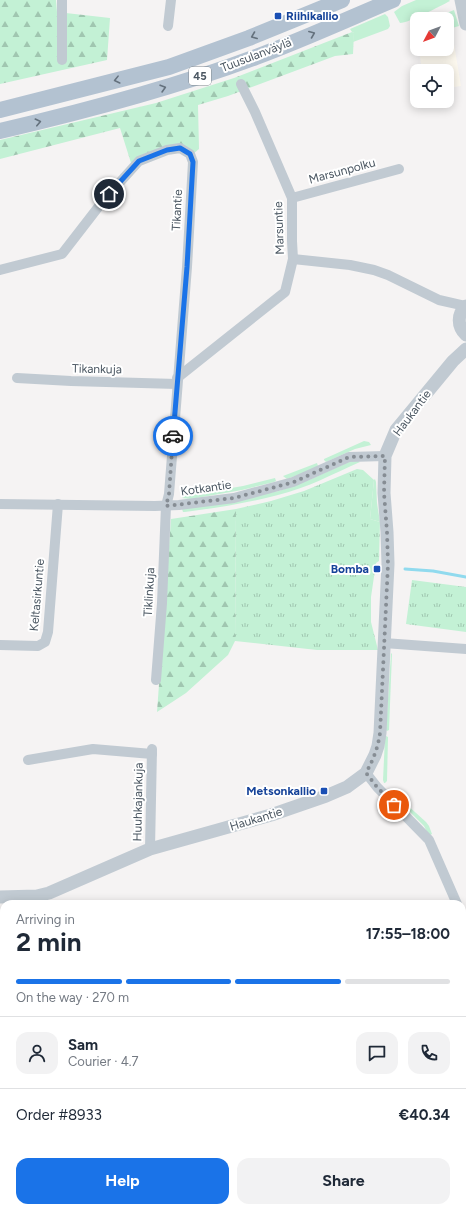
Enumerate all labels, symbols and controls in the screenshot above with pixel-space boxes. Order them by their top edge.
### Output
place label: Riihikallio [286,9,339,23]
marker: Riihikallio [273,11,283,21]
north arrow [410,12,454,56]
map controls [410,12,454,108]
one-way arrow [308,30,315,38]
one-way arrow [251,31,259,39]
street label: Tuusulanväylä [219,35,293,75]
button: locate [410,64,454,108]
road number: 45 [189,67,211,85]
one-way arrow [114,75,121,84]
one-way arrow [160,84,167,93]
one-way arrow [34,118,41,127]
street label: Marsunpolku [307,155,377,187]
pin [92,177,126,211]
icon: home [98,183,120,205]
street label: Tikantie [169,188,185,231]
street label: Marsuntie [271,201,287,255]
street label: Tikankuja [72,362,122,376]
street label: Haukantie [390,387,434,439]
courier [153,416,193,456]
icon: car [162,425,184,447]
street label: Kotkantie [180,477,233,498]
street label: Keltasirkuntie [27,558,47,632]
place label: Bomba [331,562,369,576]
marker: Bomba [372,564,382,574]
street label: Tiklinkuja [141,567,157,617]
street label: Huuhkajankuja [130,762,146,842]
place label: Metsonkallio [246,784,316,798]
marker: Metsonkallio [319,786,329,796]
pin [377,788,411,822]
icon: bag [383,794,405,816]
street label: Haukantie [228,804,284,834]
text: Arriving in [16,912,75,927]
text: 17:55–18:00 [366,925,450,943]
text: 2 min [16,926,82,958]
text: On the way · 270 m [16,990,129,1005]
button: person [16,1032,58,1074]
button: chat [356,1032,398,1074]
button: phone [408,1032,450,1074]
text: Sam [68,1036,98,1054]
text: Courier · 4.7 [68,1054,139,1069]
text: Order #8933 [16,1106,102,1124]
text: €40.34 [399,1106,450,1124]
button: Help [16,1158,229,1204]
button: Share [237,1158,450,1204]

